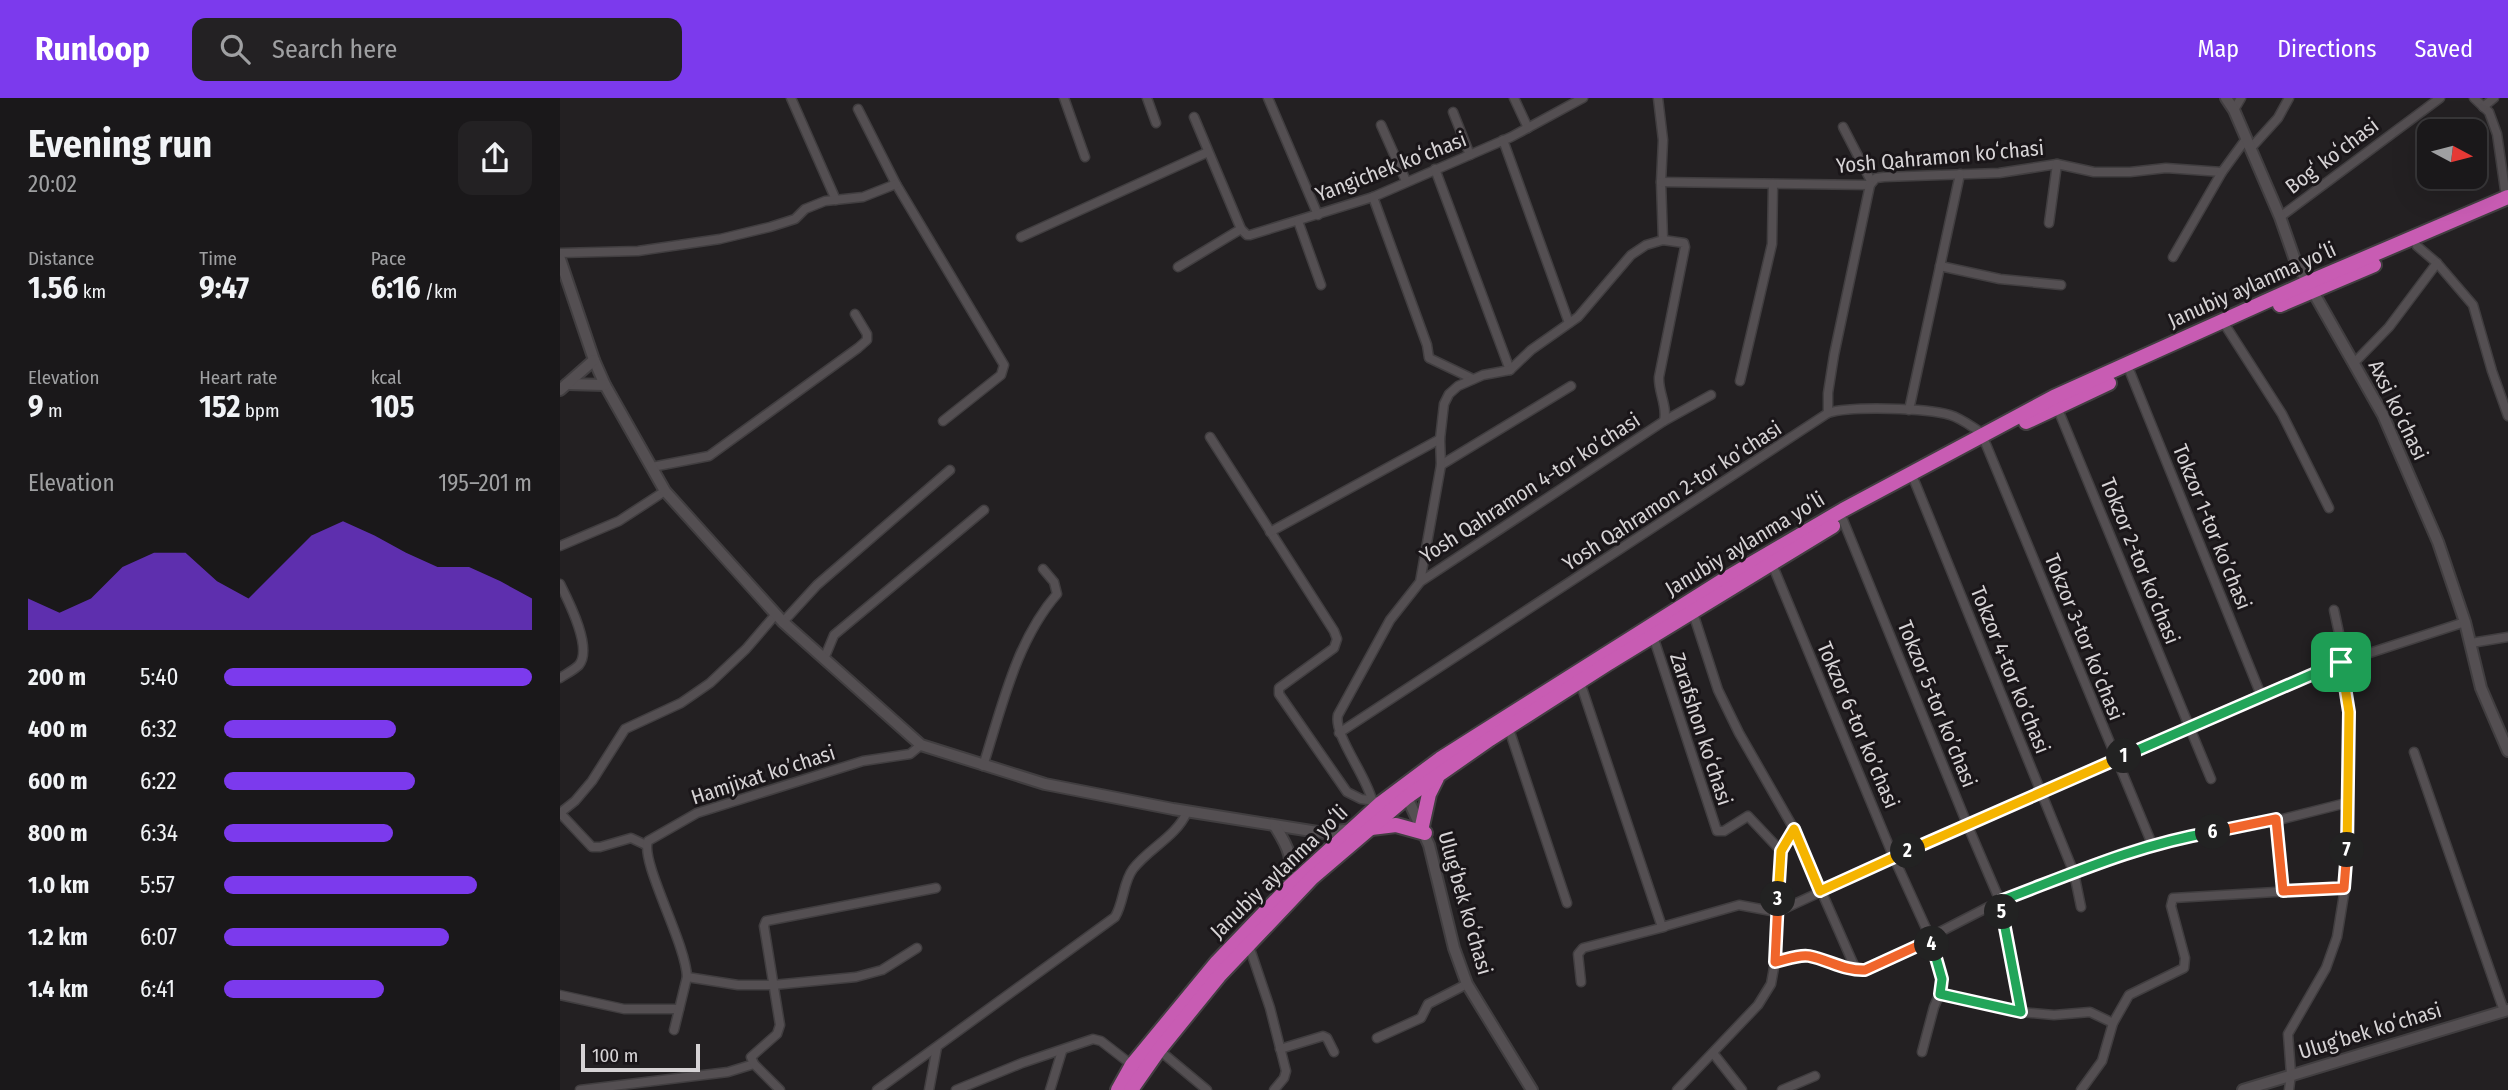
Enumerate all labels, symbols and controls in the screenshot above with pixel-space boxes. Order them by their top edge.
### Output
search box [192,18,682,81]
text: Runloop [35,29,150,69]
icon: search [216,30,254,68]
text: Search here [272,34,397,65]
text: Map [2198,35,2239,63]
text: Directions [2277,35,2376,63]
text: Saved [2414,35,2473,63]
street label: Bogʻ koʻchasi [2280,112,2384,200]
north arrow [2417,119,2487,189]
map controls [2417,119,2487,189]
text: Evening run [28,121,212,167]
button: share [458,121,532,195]
street label: Yangichek koʻchasi [1312,126,1470,208]
street label: Yosh Qahramon koʻchasi [1835,135,2045,179]
text: 20:02 [28,170,77,198]
street label: Janubiy aylanma yoʻli [2164,236,2340,334]
text: Distance [28,247,95,270]
text: Time [199,247,237,270]
text: Pace [371,247,406,270]
text: 1.56 [28,270,78,306]
text: 9:47 [199,270,249,306]
text: 6:16 [371,270,421,306]
text: km [78,280,106,303]
text: /km [421,280,457,303]
street label: Axsi koʻchasi [2363,356,2433,464]
text: Elevation [28,366,100,389]
text: Heart rate [199,366,277,389]
text: kcal [371,366,401,389]
text: 9 [28,389,44,425]
text: 152 [199,389,240,425]
text: 105 [371,389,414,425]
text: m [44,399,63,422]
text: bpm [240,399,280,422]
street label: Yosh Qahramon 4-tor koʼchasi [1415,407,1645,569]
street label: Yosh Qahramon 2-tor koʼchasi [1558,415,1786,577]
street label: Tokzor 1-tor koʼchasi [2167,440,2257,614]
text: Elevation [28,469,115,497]
text: 195–201 m [438,469,532,497]
street label: Tokzor 2-tor koʼchasi [2095,474,2185,648]
street label: Janubiy aylanma yoʻli [1661,486,1829,602]
street label: Tokzor 3-tor koʼchasi [2039,550,2129,724]
street label: Tokzor 4-tor koʼchasi [1965,583,2055,757]
street label: Tokzor 5-tor koʼchasi [1892,617,1982,791]
pin [2311,632,2371,692]
street label: Tokzor 6-tor koʼchasi [1811,638,1905,812]
icon: arrive [2322,643,2360,681]
street label: Zarafshon koʻchasi [1664,649,1738,809]
text: 200 m [28,663,86,691]
text: 5:40 [140,663,178,691]
text: 400 m [28,715,87,743]
text: 6:32 [140,715,177,743]
pin: 1 [2106,738,2142,774]
street label: Hamjixat ko’chasi [688,739,838,811]
text: 1 [2119,744,2128,767]
text: 600 m [28,767,87,795]
text: 6:22 [140,767,177,795]
street label: Janubiy aylanma yoʻli [1205,800,1353,944]
pin: 6 [2196,814,2230,850]
text: 800 m [28,819,88,847]
text: 6:34 [140,819,178,847]
text: 6 [2208,820,2217,843]
street label: Ulugʻbek koʻchasi [1432,828,1498,978]
pin: 7 [2330,832,2364,868]
pin: 2 [1890,834,1926,868]
text: 7 [2342,838,2351,861]
text: 2 [1903,839,1912,862]
text: 1.0 km [28,871,89,899]
text: 5:57 [140,871,175,899]
pin: 3 [1760,882,1796,916]
text: 3 [1773,887,1782,910]
pin: 5 [1984,894,2020,930]
text: 5 [1997,900,2006,923]
text: 1.2 km [28,923,88,951]
text: 6:07 [140,923,177,951]
pin: 4 [1914,926,1950,962]
text: 4 [1927,932,1936,955]
text: 1.4 km [28,975,88,1003]
text: 6:41 [140,975,175,1003]
street label: Ulugʻbek koʻchasi [2296,997,2444,1065]
scale bar [581,1041,700,1073]
text: 100 m [592,1044,638,1067]

